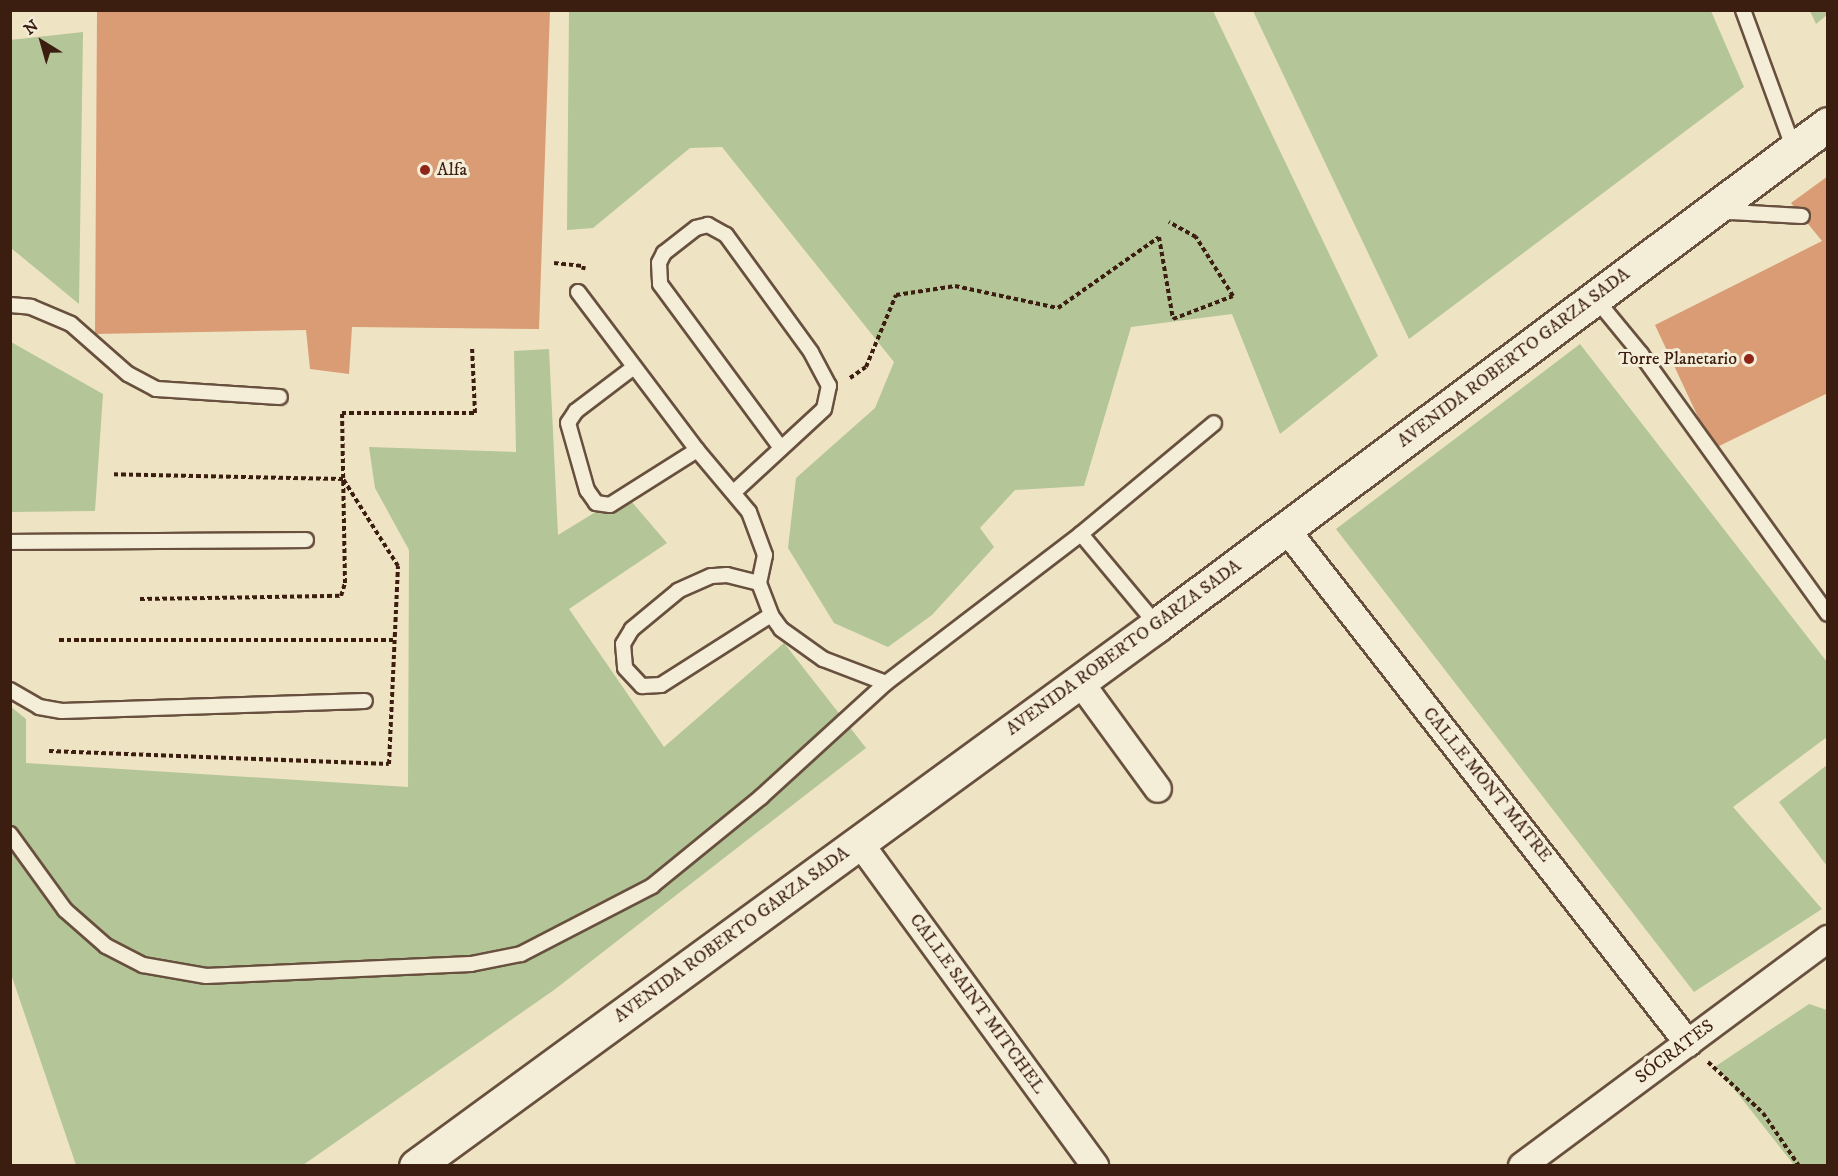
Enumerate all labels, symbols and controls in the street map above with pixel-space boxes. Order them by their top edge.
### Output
north arrow [12,12,72,72]
text: N [20,16,42,40]
place label: Alfa [437,159,467,181]
marker: Alfa [418,163,432,177]
street label: AVENIDA ROBERTO GARZA SADA [1394,264,1634,452]
place label: Torre Planetario [1618,348,1737,370]
marker: Torre Planetario [1742,352,1756,366]
street label: AVENIDA ROBERTO GARZA SADA [1002,555,1246,741]
street label: CALLE MONT MATRE [1418,703,1556,867]
street label: AVENIDA ROBERTO GARZA SADA [610,842,854,1028]
street label: CALLE SAINT MITCHEL [905,910,1049,1098]
street label: SÓCRATES [1631,1015,1719,1089]

